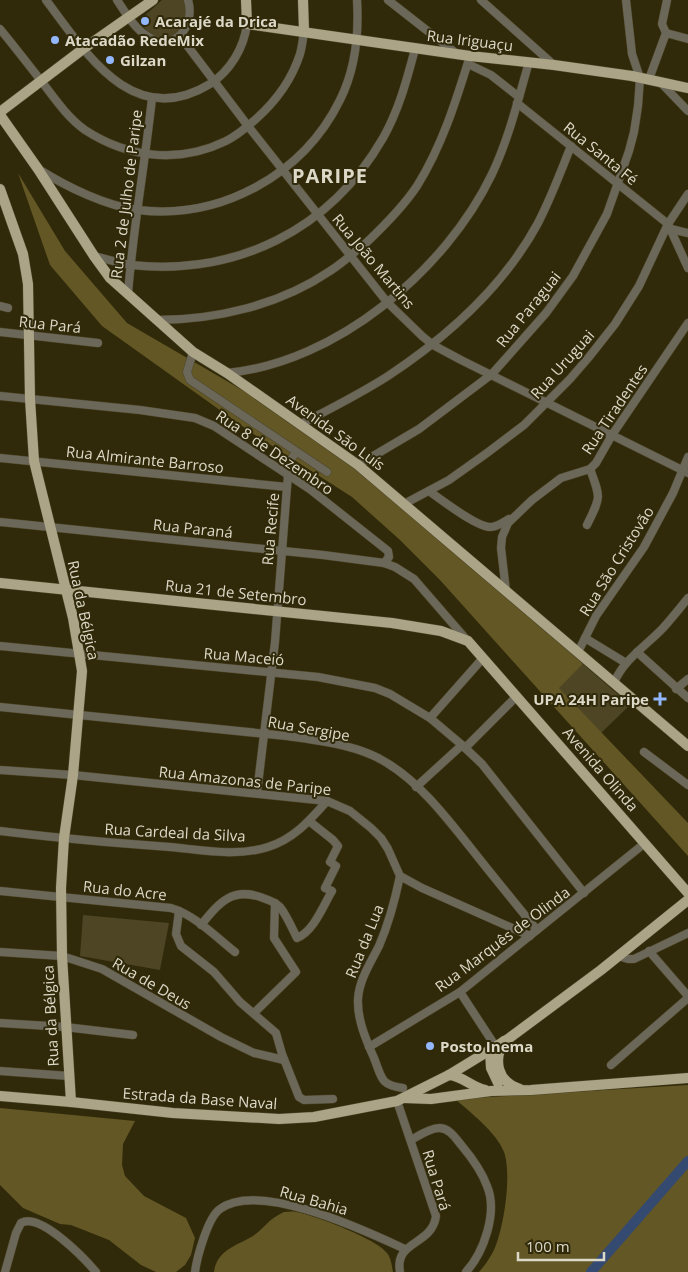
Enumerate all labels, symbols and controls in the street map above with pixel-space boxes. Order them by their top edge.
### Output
place label: Acarajé da Drica [155,11,277,31]
marker: Acarajé da Drica [139,15,151,27]
street label: Rua Iriguaçu [426,25,514,55]
place label: Atacadão RedeMix [65,30,204,50]
marker: Atacadão RedeMix [49,34,61,46]
place label: Gilzan [120,50,166,70]
marker: Gilzan [104,54,116,66]
street label: Rua 2 de Julho de Paripe [106,108,146,280]
street label: Rua Santa Fé [560,117,642,189]
district label: PARIPE [292,162,368,189]
street label: Rua João Martins [328,209,420,313]
street label: Rua Paraguai [491,267,565,351]
street label: Rua Pará [18,311,82,337]
street label: Rua Uruguai [526,325,598,403]
street label: Rua Tiradentes [576,360,652,458]
street label: Avenida São Luís [283,389,389,475]
street label: Rua 8 de Dezembro [212,405,338,499]
street label: Rua Almirante Barroso [65,441,225,477]
street label: Rua Recife [257,492,283,566]
street label: Rua São Cristovão [574,502,658,620]
street label: Rua Paraná [152,514,234,542]
street label: Rua da Bélgica [64,558,104,662]
street label: Rua 21 de Setembro [164,575,308,609]
street label: Rua Maceió [203,643,285,669]
place label: UPA 24H Paripe [533,689,649,709]
marker: UPA 24H Paripe [653,692,667,706]
street label: Rua Sergipe [266,711,352,745]
street label: Avenida Olinda [559,723,643,815]
street label: Rua Amazonas de Paripe [158,761,332,799]
street label: Rua Cardeal da Silva [104,818,246,846]
street label: Rua do Acre [82,876,168,904]
street label: Rua Marquês de Olinda [431,882,573,996]
street label: Rua da Lua [340,901,388,981]
street label: Rua de Deus [109,952,195,1014]
street label: Rua da Bélgica [37,965,63,1067]
place label: Posto Inema [440,1036,533,1056]
marker: Posto Inema [424,1040,436,1052]
street label: Estrada da Base Naval [122,1083,278,1113]
street label: Rua Pará [418,1147,456,1213]
street label: Rua Bahia [278,1181,350,1219]
scale bar [518,1230,604,1262]
text: 100 m [526,1236,570,1256]

